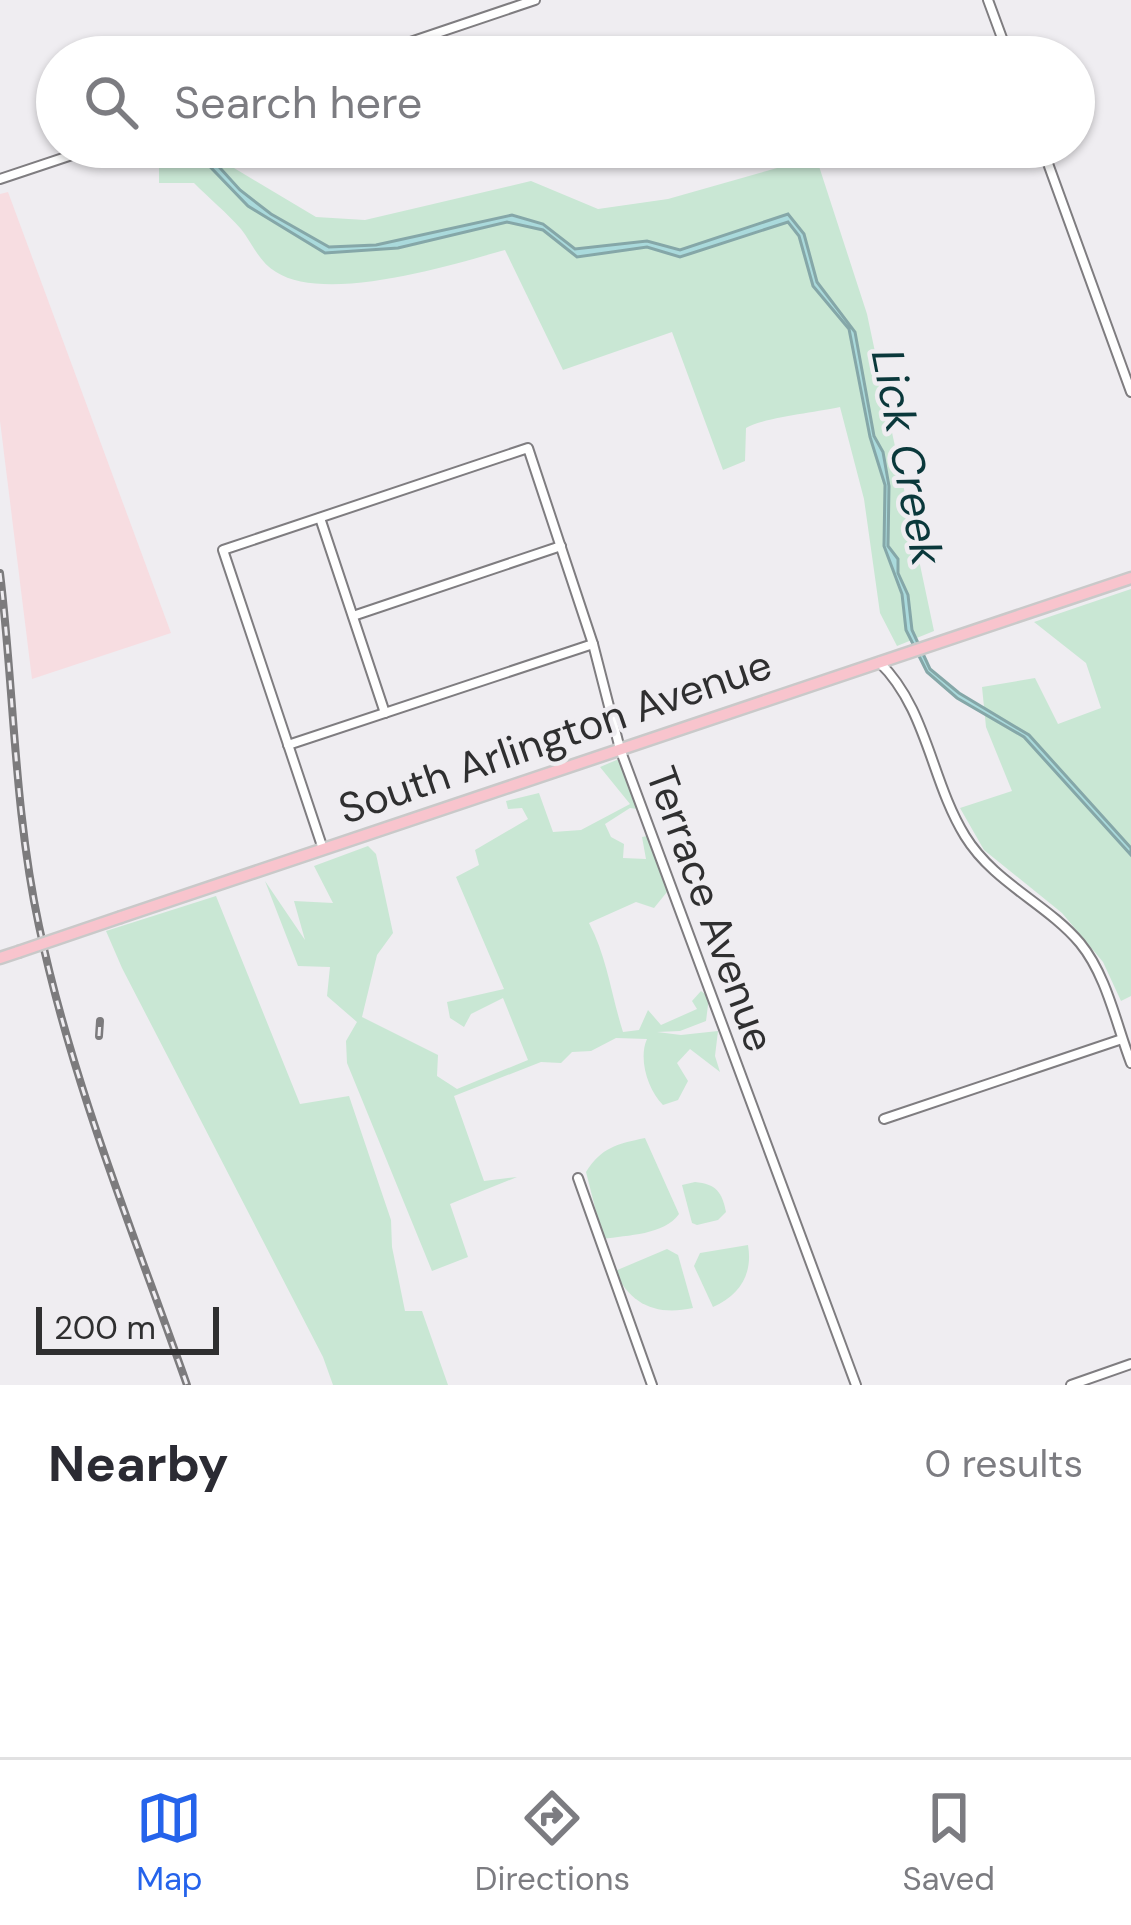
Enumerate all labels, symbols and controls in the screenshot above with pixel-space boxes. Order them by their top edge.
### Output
search box [36,36,1095,168]
icon: search [78,69,144,135]
text: Search here [174,73,422,132]
water label: Lick Creek [858,344,958,571]
street label: South Arlington Avenue [331,637,779,836]
street label: Terrace Avenue [633,759,788,1059]
scale bar [36,1301,219,1354]
text: 200 m [54,1306,156,1349]
text: Nearby [48,1430,229,1497]
text: 0 results [925,1438,1083,1489]
tab: Map [136,1785,203,1900]
tab: Directions [475,1785,630,1900]
tab: Saved [902,1785,995,1900]

